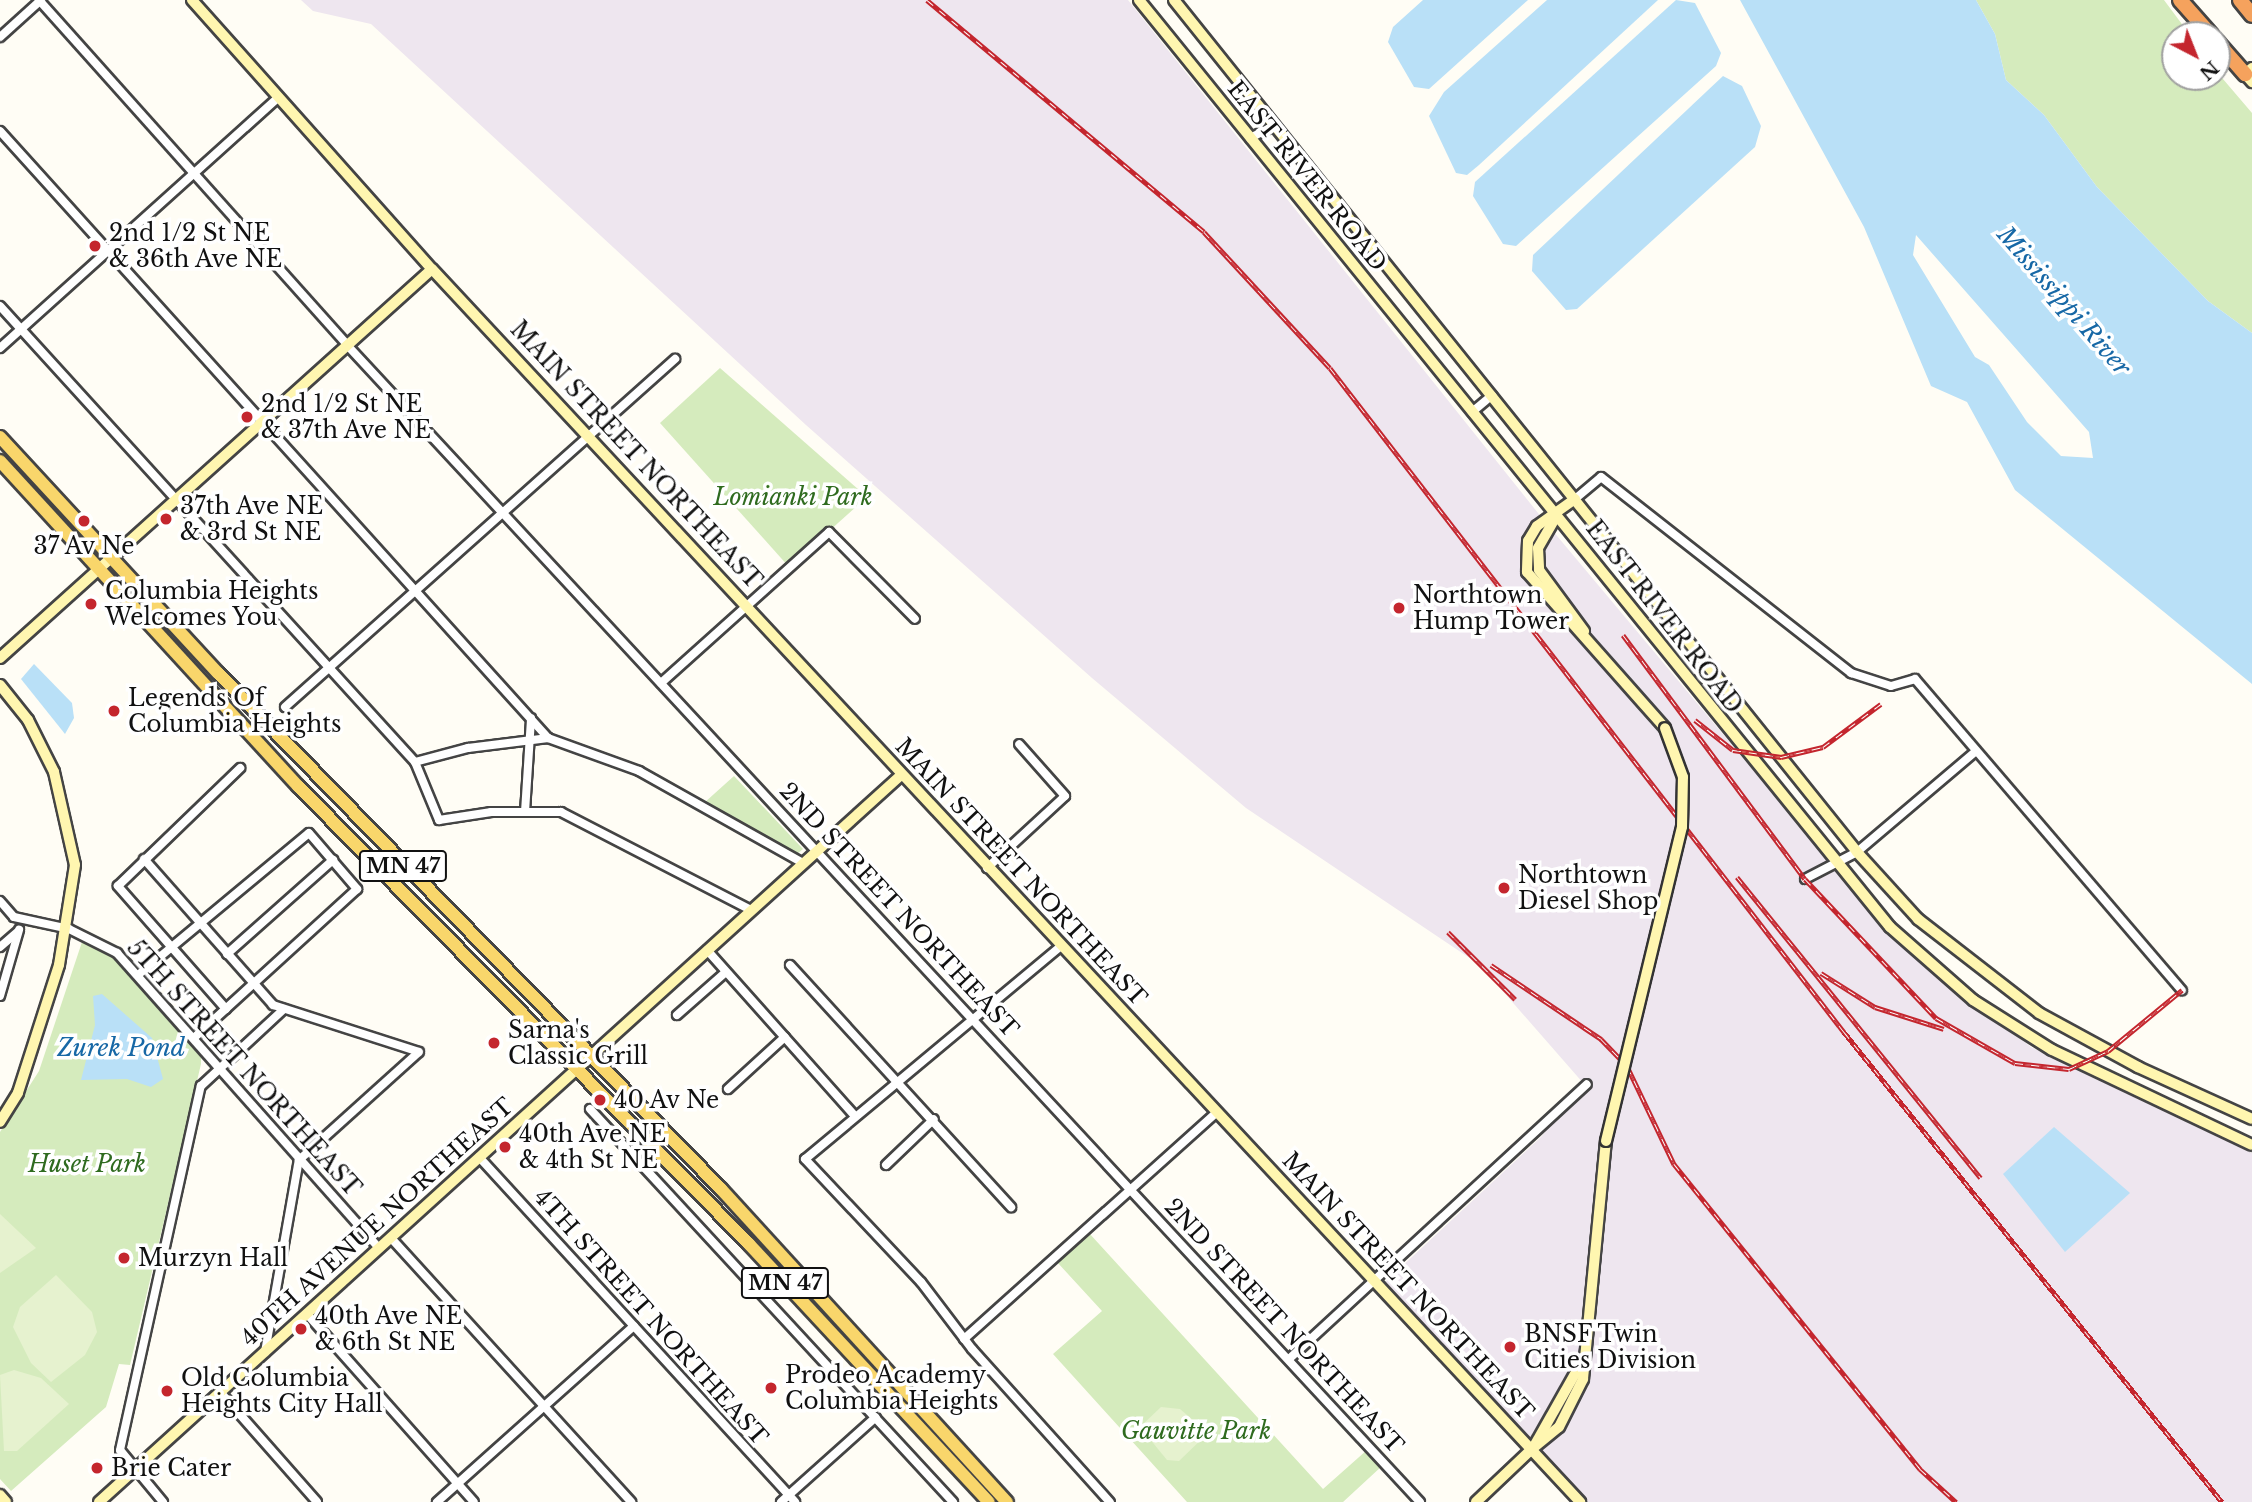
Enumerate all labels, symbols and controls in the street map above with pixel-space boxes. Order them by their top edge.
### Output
north arrow [2161,21,2231,91]
text: N [2195,56,2223,85]
street label: EAST RIVER ROAD [1221,75,1393,277]
place label: 2nd 1/2 St NE & 36th Ave NE [109,219,283,273]
water label: Mississippi River [1991,220,2137,382]
marker: 2nd 1/2 St NE & 36th Ave NE [87,238,103,254]
street label: MAIN STREET NORTHEAST [504,315,768,595]
place label: 2nd 1/2 St NE & 37th Ave NE [261,390,432,444]
marker: 2nd 1/2 St NE & 37th Ave NE [239,409,255,425]
park label: Lomianki Park [713,483,873,511]
place label: 37th Ave NE & 3rd St NE [180,492,324,546]
marker: 37th Ave NE & 3rd St NE [158,511,174,527]
marker: 37 Av Ne [76,513,92,529]
street label: EAST RIVER ROAD [1580,515,1748,719]
place label: 37 Av Ne [33,532,135,560]
place label: Columbia Heights Welcomes You [105,577,319,631]
place label: Northtown Hump Tower [1413,581,1570,635]
marker: Columbia Heights Welcomes You [83,596,99,612]
marker: Northtown Hump Tower [1391,600,1407,616]
place label: Legends Of Columbia Heights [128,684,342,738]
marker: Legends Of Columbia Heights [106,703,122,719]
street label: MAIN STREET NORTHEAST [889,732,1153,1012]
street label: 2ND STREET NORTHEAST [774,777,1024,1043]
road number: MN 47 [358,848,448,884]
place label: Northtown Diesel Shop [1518,861,1658,915]
marker: Northtown Diesel Shop [1496,880,1512,896]
street label: 5TH STREET NORTHEAST [121,934,367,1202]
place label: Sarna's Classic Grill [508,1016,648,1070]
water label: Zurek Pond [57,1034,185,1062]
marker: Sarna's Classic Grill [486,1035,502,1051]
place label: 40 Av Ne [614,1086,721,1114]
street label: 40TH AVENUE NORTHEAST [235,1092,519,1352]
marker: 40 Av Ne [592,1092,608,1108]
place label: 40th Ave NE & 4th St NE [519,1120,667,1174]
marker: 40th Ave NE & 4th St NE [497,1139,513,1155]
street label: MAIN STREET NORTHEAST [1276,1146,1540,1426]
park label: Huset Park [28,1150,146,1178]
street label: 4TH STREET NORTHEAST [528,1183,774,1451]
street label: 2ND STREET NORTHEAST [1159,1193,1409,1459]
place label: Murzyn Hall [138,1244,288,1272]
marker: Murzyn Hall [116,1250,132,1266]
road number: MN 47 [740,1266,830,1300]
place label: 40th Ave NE & 6th St NE [315,1302,463,1356]
place label: BNSF Twin Cities Division [1524,1320,1696,1374]
marker: 40th Ave NE & 6th St NE [293,1321,309,1337]
marker: BNSF Twin Cities Division [1502,1339,1518,1355]
place label: Prodeo Academy Columbia Heights [785,1361,999,1415]
place label: Old Columbia Heights City Hall [181,1364,383,1418]
marker: Prodeo Academy Columbia Heights [763,1380,779,1396]
marker: Old Columbia Heights City Hall [159,1383,175,1399]
park label: Gauvitte Park [1121,1417,1271,1445]
place label: Brie Cater [111,1454,231,1482]
marker: Brie Cater [89,1460,105,1476]

